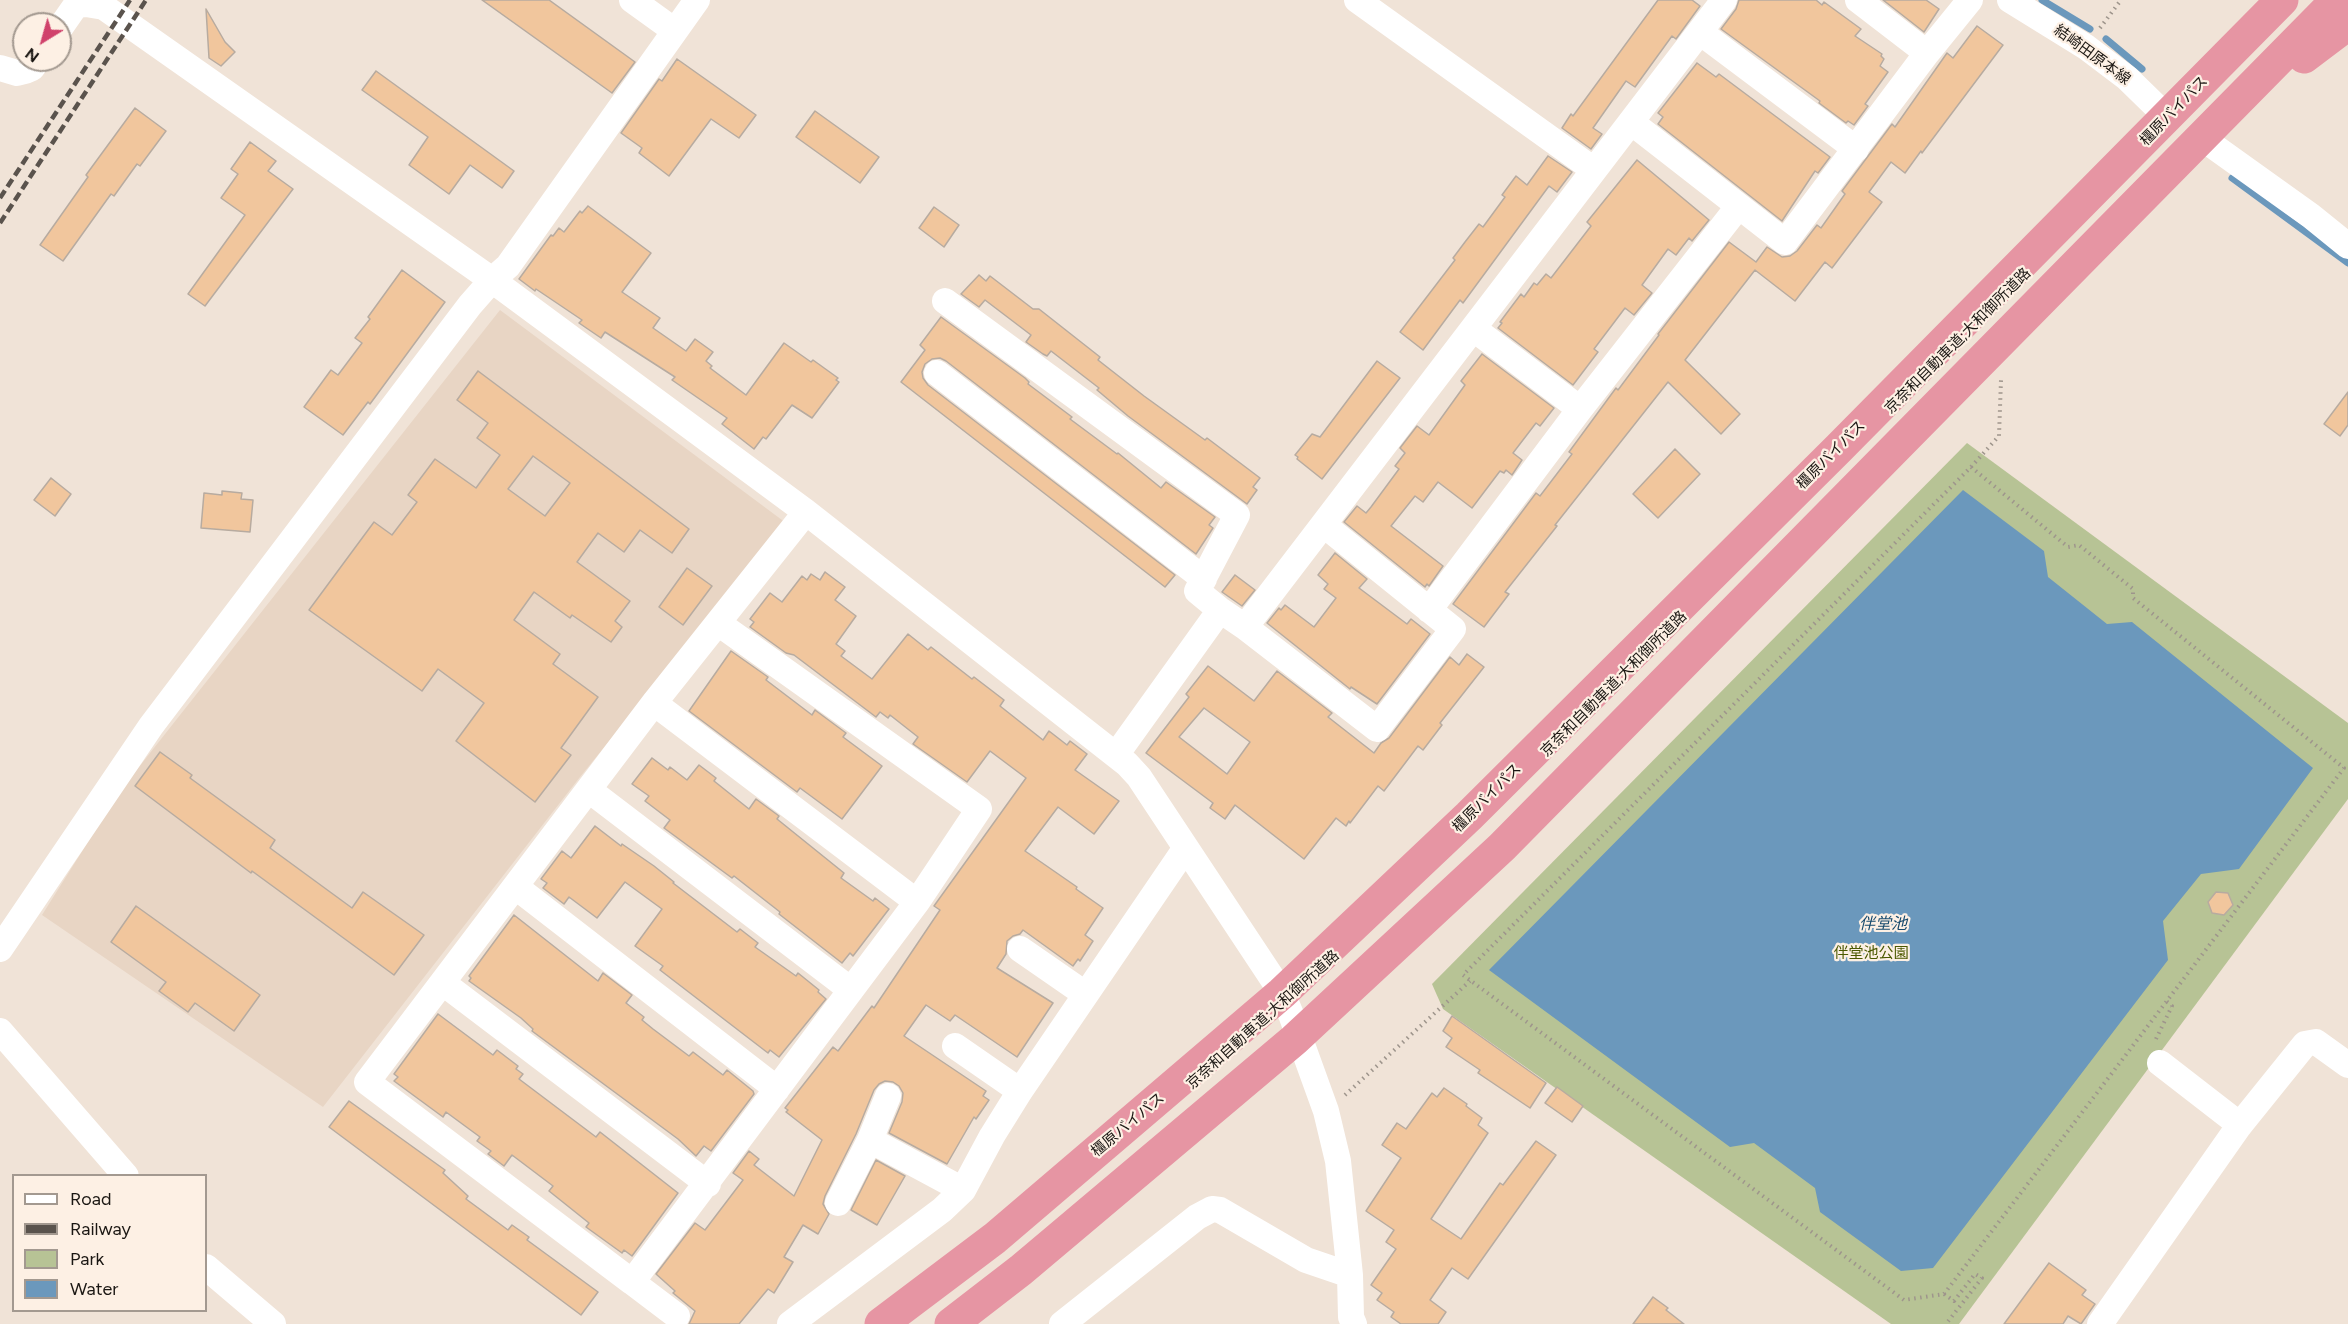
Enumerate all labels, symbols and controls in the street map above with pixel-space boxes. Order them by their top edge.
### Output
north arrow [12,12,72,72]
street label: 結崎田原本線 [2050,21,2134,89]
text: N [21,44,43,66]
street label: 橿原バイパス [2136,72,2212,150]
street label: 京奈和自動車道;大和御所道路 [1881,264,2035,418]
street label: 橿原バイパス [1793,417,1869,493]
street label: 京奈和自動車道;大和御所道路 [1537,607,1691,761]
street label: 橿原バイパス [1449,760,1525,836]
water label: 伴堂池 [1859,914,1907,934]
park label: 伴堂池公園 [1834,945,1908,963]
street label: 京奈和自動車道;大和御所道路 [1183,947,1343,1093]
street label: 橿原バイパス [1088,1089,1168,1161]
legend [12,1174,207,1312]
text: Road [70,1188,111,1210]
text: Railway [70,1218,131,1240]
text: Park [70,1248,104,1270]
text: Water [70,1278,118,1300]

